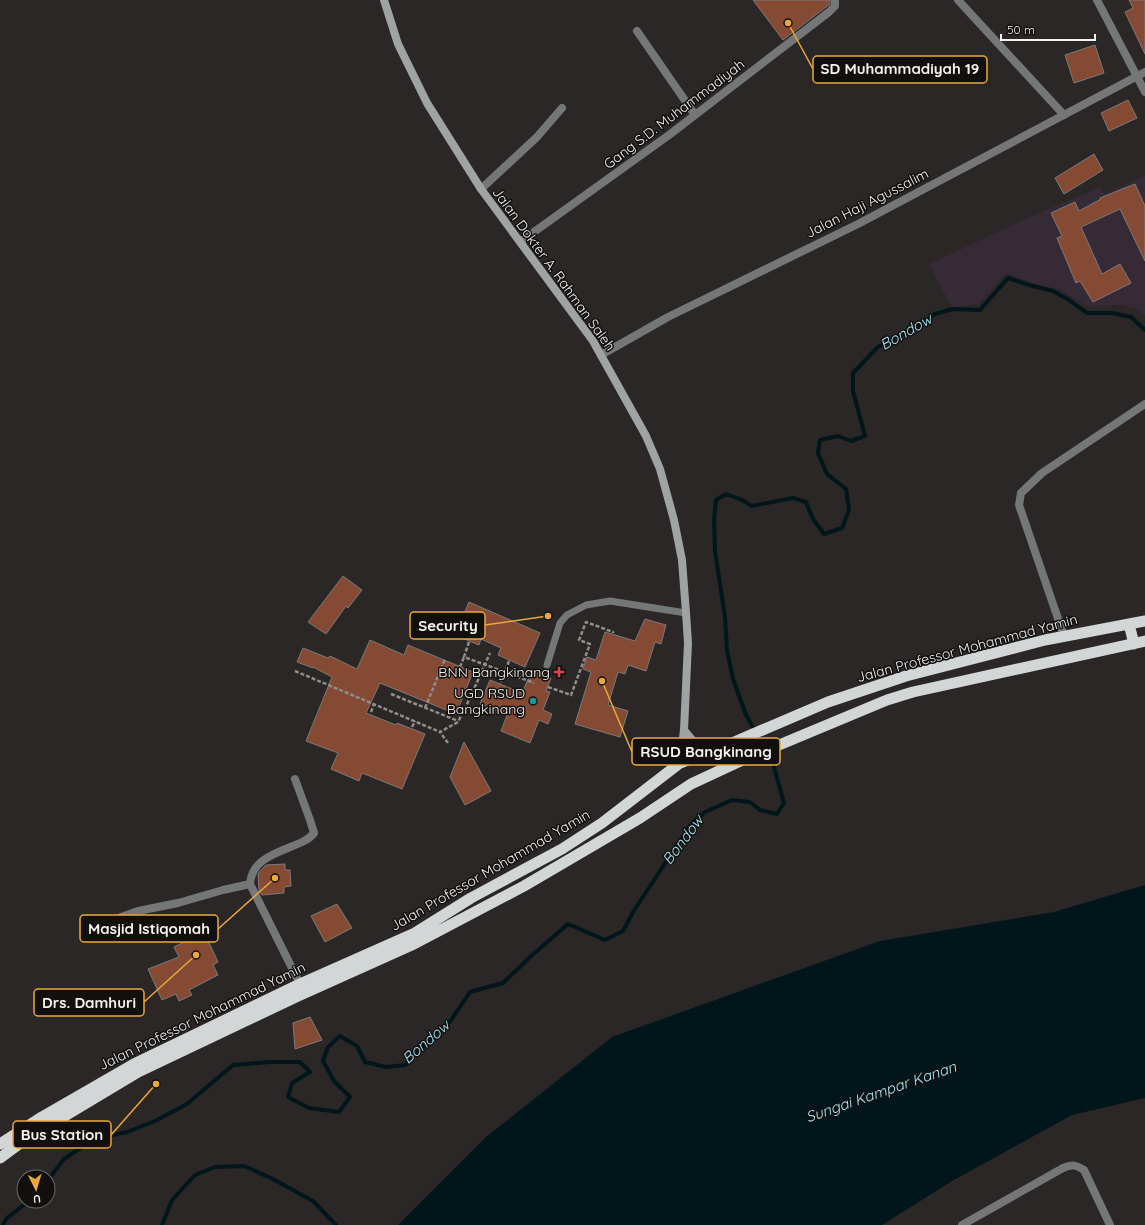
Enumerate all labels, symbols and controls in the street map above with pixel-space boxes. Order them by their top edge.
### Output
scale bar [1001,16,1095,42]
text: 50 m [1007,22,1035,37]
street label: Gang S.D. Muhammadiyah [600,55,748,173]
callout: SD Muhammadiyah 19 [813,56,987,83]
text: SD Muhammadiyah 19 [821,59,979,78]
street label: Jalan Haji Agussalim [802,164,932,242]
street label: Jalan Dokter A. Rahman Saleh [489,184,619,354]
water label: Bondow [876,308,937,354]
street label: Jalan Professor Mohammad Yamin [855,610,1079,686]
callout: Security [410,612,485,639]
text: Security [418,616,478,635]
place label: BNN Bangkinang [438,663,550,681]
marker: BNN Bangkinang [553,666,565,678]
place label: UGD RSUD Bangkinang [447,684,525,718]
marker: UGD RSUD Bangkinang [528,696,538,706]
callout: RSUD Bangkinang [632,738,780,765]
text: RSUD Bangkinang [640,742,772,761]
street label: Jalan Professor Mohammad Yamin [387,805,593,935]
water label: Bondow [658,810,708,868]
callout: Masjid Istiqomah [80,915,218,942]
text: Masjid Istiqomah [88,919,210,938]
street label: Jalan Professor Mohammad Yamin [96,958,308,1074]
callout: Drs. Damhuri [34,989,144,1016]
text: Drs. Damhuri [42,993,136,1012]
water label: Bondow [398,1015,455,1067]
water label: Sungai Kampar Kanan [803,1057,959,1126]
callout: Bus Station [13,1121,111,1148]
text: Bus Station [21,1125,103,1144]
north arrow [16,1169,56,1209]
text: U [32,1192,41,1206]

